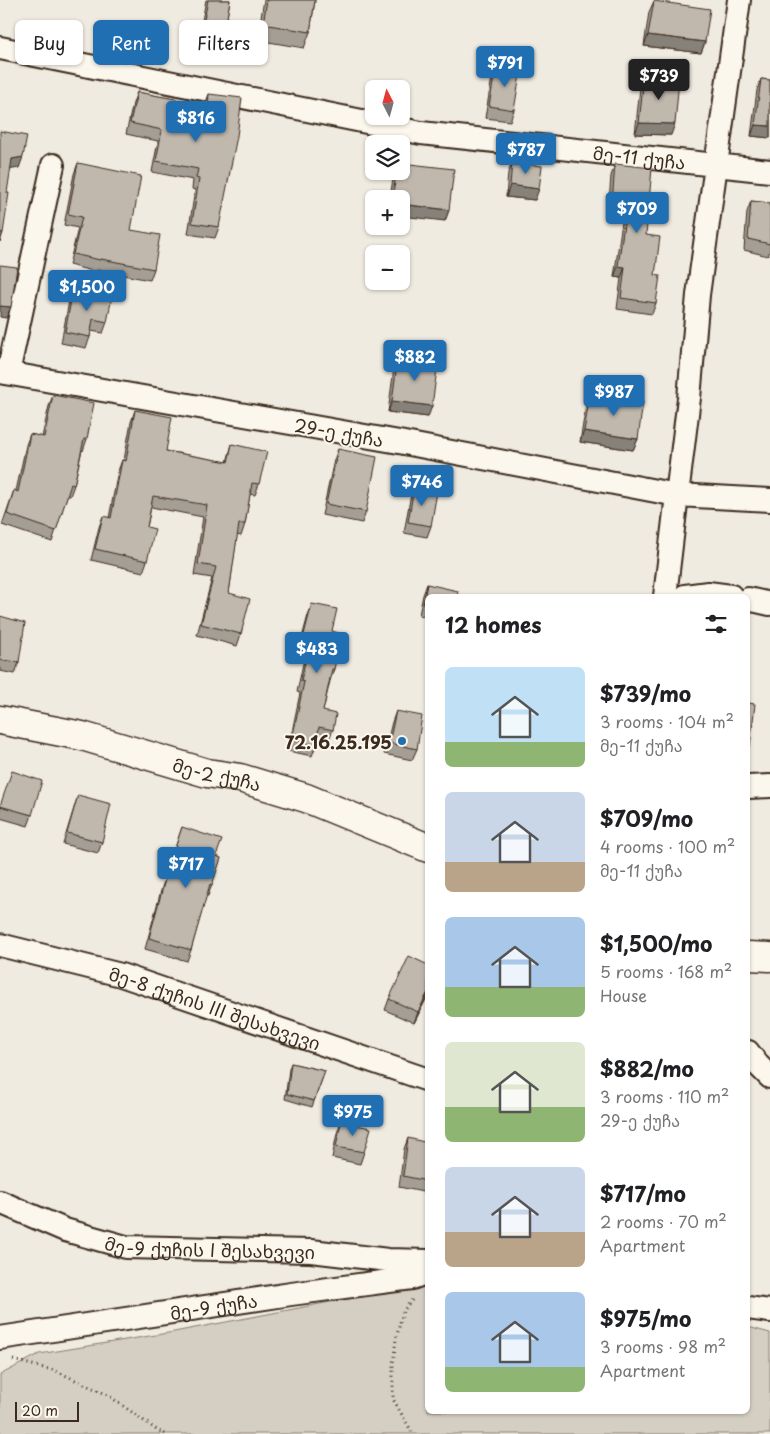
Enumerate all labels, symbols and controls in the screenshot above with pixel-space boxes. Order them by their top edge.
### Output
chip: Buy [15,20,83,65]
chip: Rent [93,20,169,65]
chip: Filters [179,20,268,65]
pin: $791 [475,46,535,88]
text: $791 [487,50,523,74]
pin: $739 [629,58,689,101]
text: $739 [639,63,679,87]
north arrow [365,80,410,125]
map controls [365,80,410,290]
pin: $816 [166,100,226,143]
text: $816 [177,105,215,129]
pin: $787 [496,132,556,175]
button: layers [365,135,410,180]
text: $787 [507,137,545,161]
street label: მე-11 ქუჩა [592,138,687,175]
button: + [365,190,410,235]
pin: $709 [607,192,667,234]
text: $709 [617,196,657,220]
button: − [365,245,410,290]
pin: $1,500 [46,270,128,312]
text: $1,500 [59,274,115,298]
pin: $882 [385,340,445,382]
text: $882 [394,344,436,368]
pin: $987 [584,374,644,417]
text: $987 [595,379,633,403]
street label: 29-ე ქუჩა [292,411,386,453]
pin: $746 [392,464,452,507]
text: $746 [401,469,443,493]
text: 12 homes [445,608,542,640]
icon: filters [702,610,730,638]
pin: $483 [287,632,347,674]
text: $483 [296,636,338,660]
text: $739/mo [600,677,691,709]
icon: home [485,687,545,747]
text: 3 rooms · 104 m² [600,709,734,733]
place label: 72.16.25.195 [285,728,392,755]
text: მე-11 ქუჩა [600,733,682,757]
marker: 72.16.25.195 [396,735,408,747]
street label: მე-2 ქუჩა [170,750,265,797]
text: $709/mo [600,802,693,834]
icon: home [485,812,545,872]
text: 4 rooms · 100 m² [600,834,735,858]
pin: $717 [156,846,216,889]
text: $717 [168,851,204,875]
text: მე-11 ქუჩა [600,858,682,882]
text: $1,500/mo [600,927,712,959]
icon: home [485,937,545,997]
street label: მე-8 ქუჩის III შესახვევი [106,959,324,1056]
text: 5 rooms · 168 m² [600,959,732,983]
text: House [600,983,647,1007]
text: $882/mo [600,1052,694,1084]
icon: home [485,1062,545,1122]
text: 3 rooms · 110 m² [600,1084,729,1108]
pin: $975 [323,1094,383,1137]
text: $975 [333,1099,373,1123]
text: 29-ე ქუჩა [600,1108,680,1132]
text: $717/mo [600,1177,686,1209]
icon: home [485,1187,545,1247]
text: 2 rooms · 70 m² [600,1209,727,1233]
street label: მე-9 ქუჩის I შესახვევი [102,1228,315,1265]
text: Apartment [600,1233,685,1257]
street label: მე-9 ქუჩა [168,1286,259,1326]
text: $975/mo [600,1302,691,1334]
icon: home [485,1312,545,1372]
text: 3 rooms · 98 m² [600,1334,726,1358]
text: Apartment [600,1358,685,1382]
scale bar [15,1399,79,1422]
text: 20 m [22,1400,58,1421]

